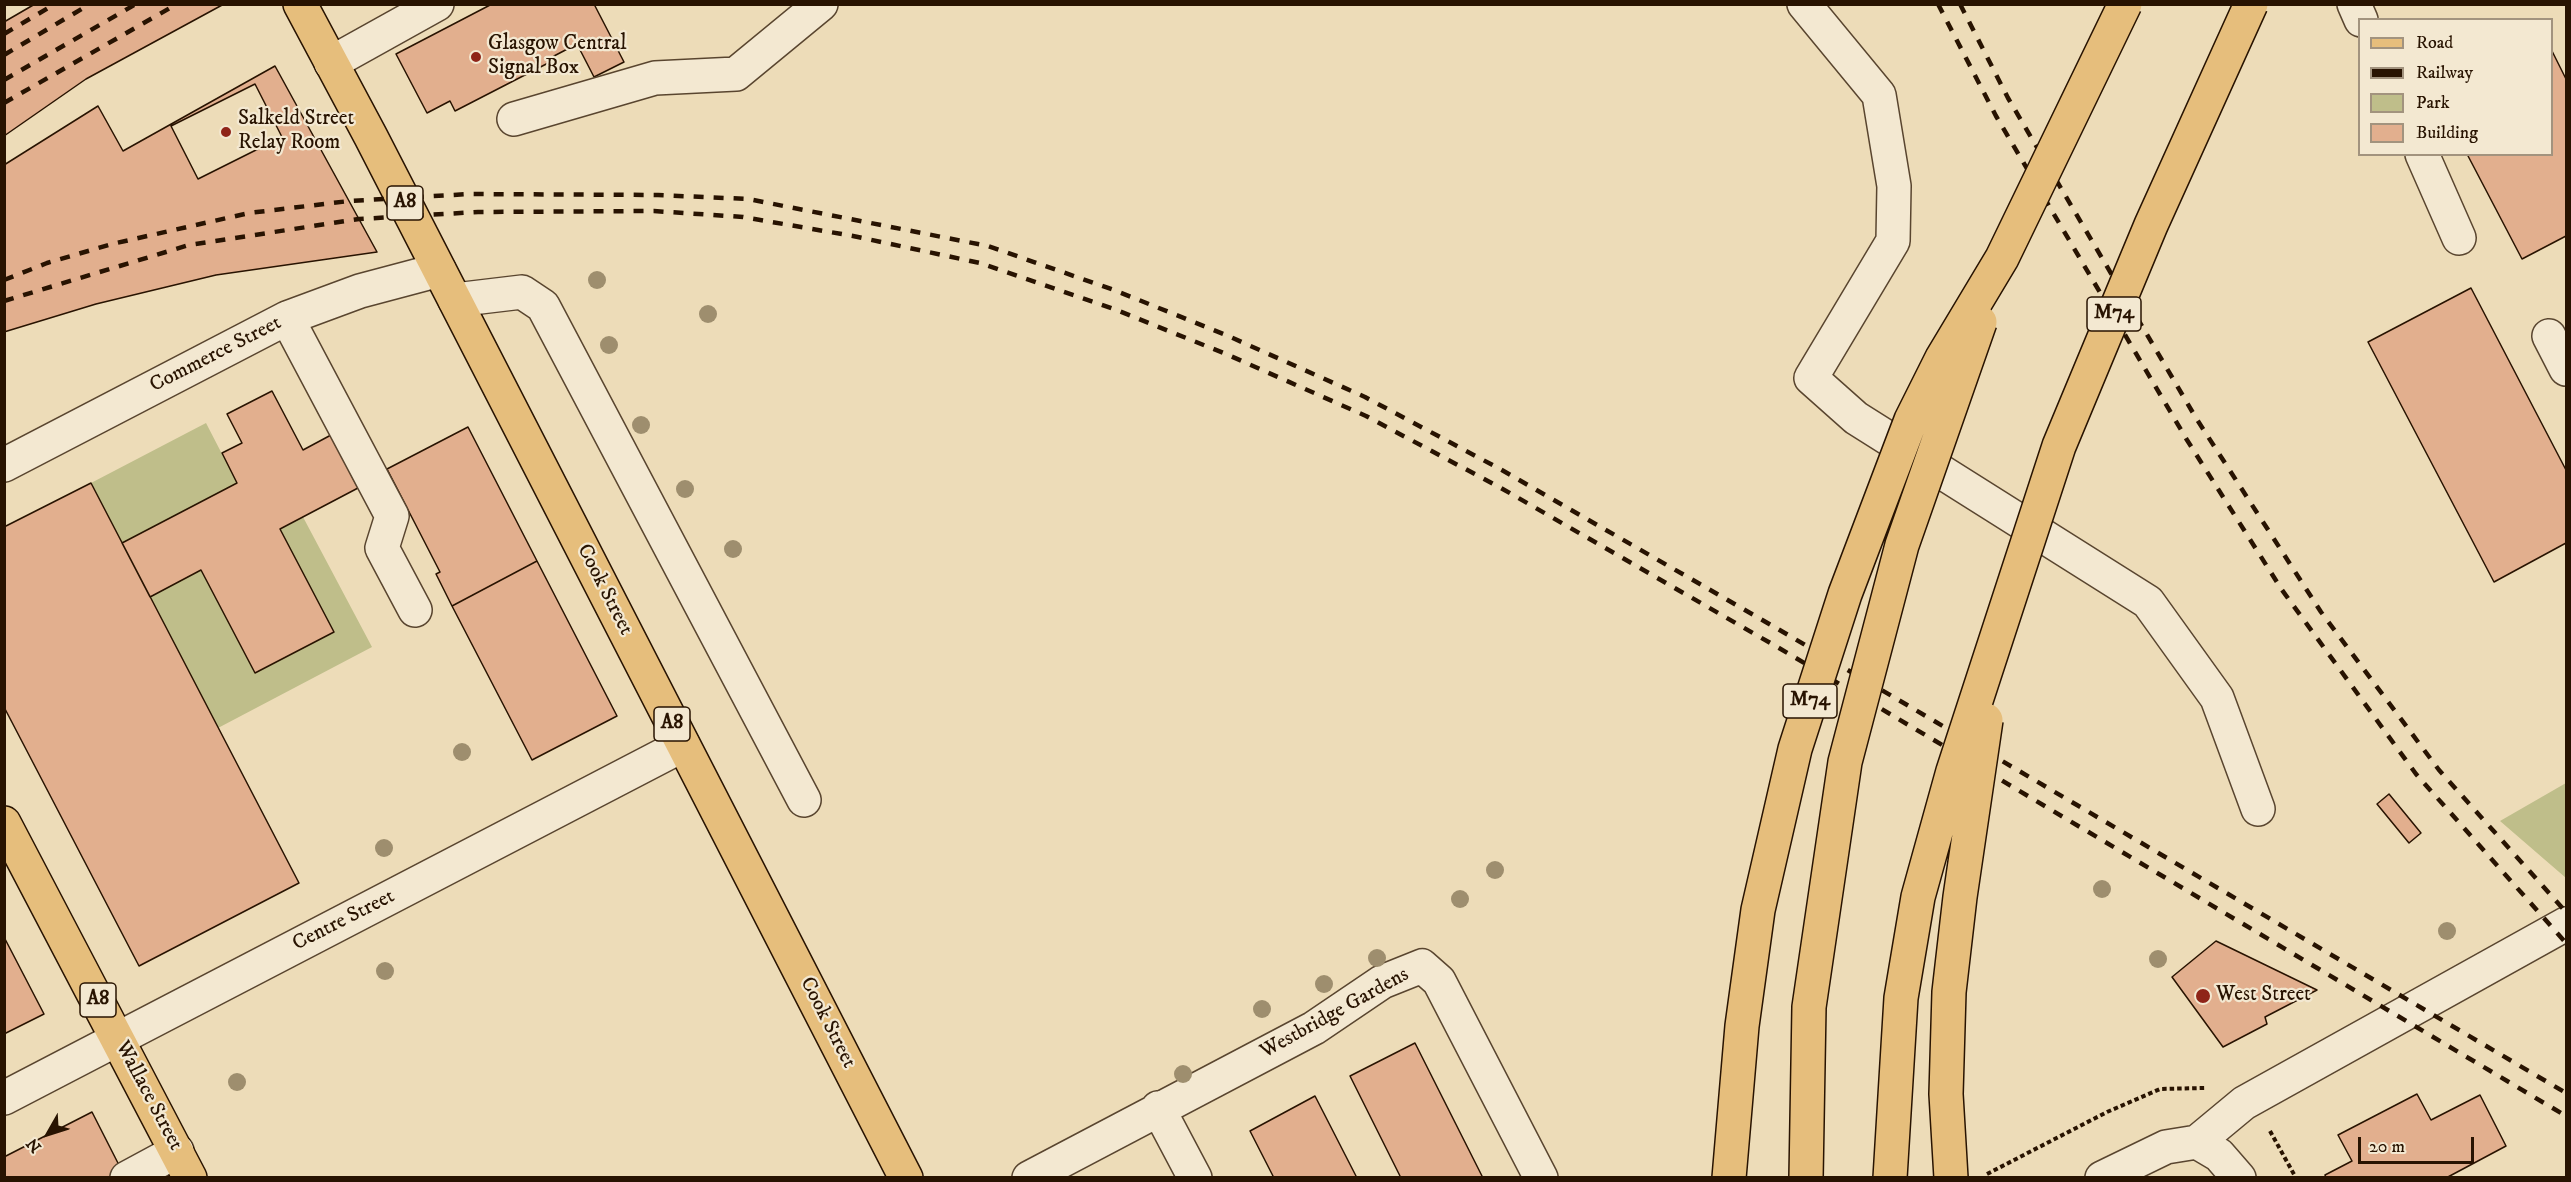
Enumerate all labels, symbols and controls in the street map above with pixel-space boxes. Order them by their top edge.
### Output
legend [2358,18,2553,156]
place label: Glasgow Central Signal Box [488,32,627,82]
text: Road [2416,32,2453,54]
marker: Glasgow Central Signal Box [469,50,483,64]
text: Railway [2416,62,2473,84]
text: Park [2416,92,2450,114]
place label: Salkeld Street Relay Room [238,107,354,157]
text: Building [2416,122,2478,144]
marker: Salkeld Street Relay Room [219,125,233,139]
road number: A8 [387,186,423,220]
road number: M74 [2087,297,2141,331]
street label: Commerce Street [146,311,286,399]
street label: Cook Street [570,540,638,640]
road number: M74 [1783,684,1837,718]
road number: A8 [654,707,690,741]
street label: Centre Street [289,885,399,957]
street label: Westbridge Gardens [1256,963,1414,1065]
street label: Cook Street [793,973,861,1073]
road number: A8 [80,983,116,1017]
place label: West Street [2216,983,2311,1009]
marker: West Street [2194,987,2212,1005]
street label: Wallace Street [109,1037,187,1155]
north arrow [18,1104,78,1164]
scale bar [2361,1125,2476,1163]
text: N [22,1134,46,1157]
text: 20 m [2369,1136,2405,1158]

